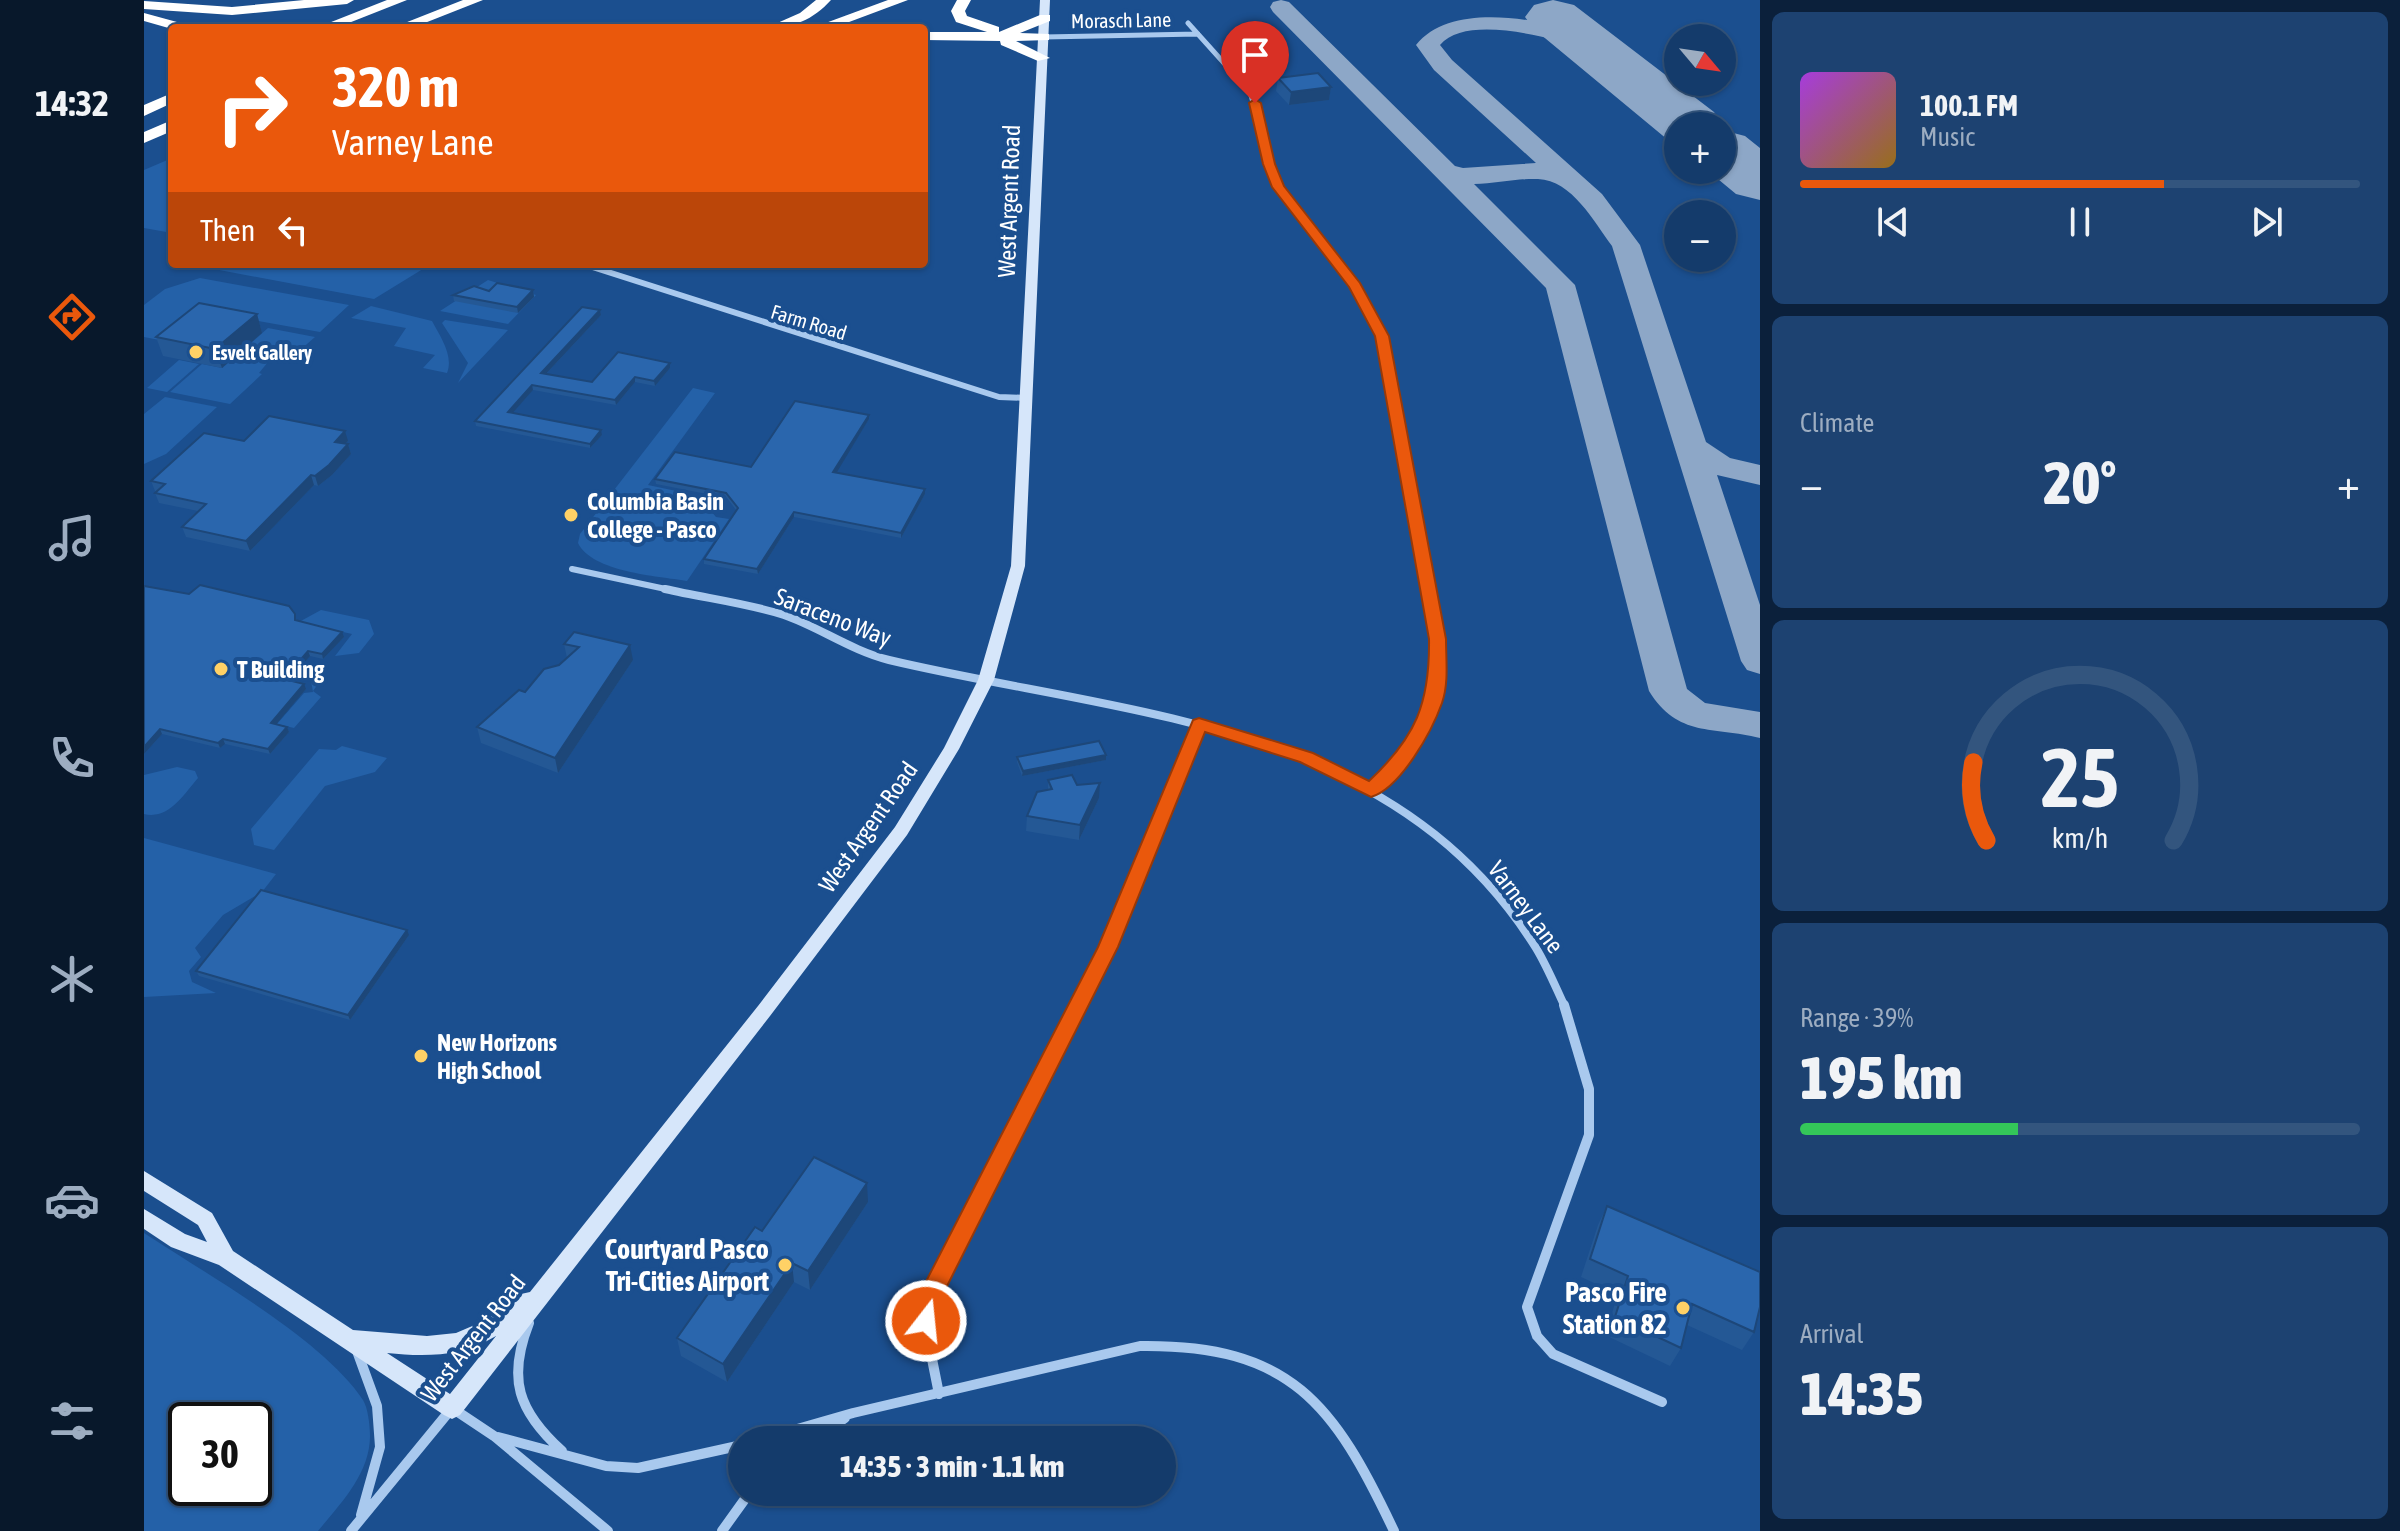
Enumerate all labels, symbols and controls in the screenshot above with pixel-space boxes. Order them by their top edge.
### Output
street label: Morasch Lane [1071,8,1171,32]
pin [1221,21,1289,103]
north arrow [1664,24,1736,96]
map controls [1664,24,1736,272]
icon: arrive [1233,33,1277,77]
text: 320 m [332,55,459,119]
icon: right [200,56,304,160]
text: 14:32 [35,82,109,124]
text: 100.1 FM [1920,88,2018,122]
button: + [1664,112,1736,184]
text: Varney Lane [332,121,494,163]
text: Music [1920,122,1975,152]
street label: West Argent Road [993,124,1025,278]
button: − [1664,200,1736,272]
icon: previous [1871,200,1915,244]
icon: pause [2058,200,2102,244]
icon: next [2245,200,2289,244]
icon: left [271,208,315,252]
text: Then [200,213,255,247]
icon: directions [44,289,100,345]
street label: Farm Road [768,300,850,344]
place label: Esvelt Gallery [212,341,313,364]
marker: Esvelt Gallery [187,343,205,361]
text: Climate [1800,408,1874,438]
text: 20° [2044,448,2116,517]
text: − [1800,458,1823,508]
text: + [2337,458,2360,508]
place label: Columbia Basin College - Pasco [587,488,724,543]
marker: Columbia Basin College - Pasco [562,506,580,524]
icon: music [44,510,100,566]
street label: Saraceno Way [771,582,895,652]
place label: T Building [237,656,325,683]
marker: T Building [212,660,230,678]
text: 25 [2041,729,2119,825]
icon: phone [44,730,100,786]
street label: West Argent Road [813,757,923,897]
text: km/h [2052,822,2108,855]
street label: Varney Lane [1483,856,1569,958]
icon: climate [44,951,100,1007]
text: Range · 39% [1800,1003,1913,1033]
place label: New Horizons High School [437,1029,558,1084]
text: 195 km [1800,1043,1962,1112]
marker: New Horizons High School [412,1047,430,1065]
icon: car [44,1172,100,1228]
place label: Courtyard Pasco Tri-Cities Airport [604,1233,769,1297]
marker: Courtyard Pasco Tri-Cities Airport [776,1256,794,1274]
street label: West Argent Road [415,1269,531,1407]
place label: Pasco Fire Station 82 [1563,1276,1667,1340]
position arrow [884,1279,968,1363]
marker: Pasco Fire Station 82 [1674,1299,1692,1317]
text: Arrival [1800,1319,1864,1349]
text: 14:35 [1800,1359,1923,1428]
icon: filters [44,1393,100,1449]
speed limit sign: 30 [168,1402,272,1506]
text: 14:35 · 3 min · 1.1 km [840,1449,1064,1483]

